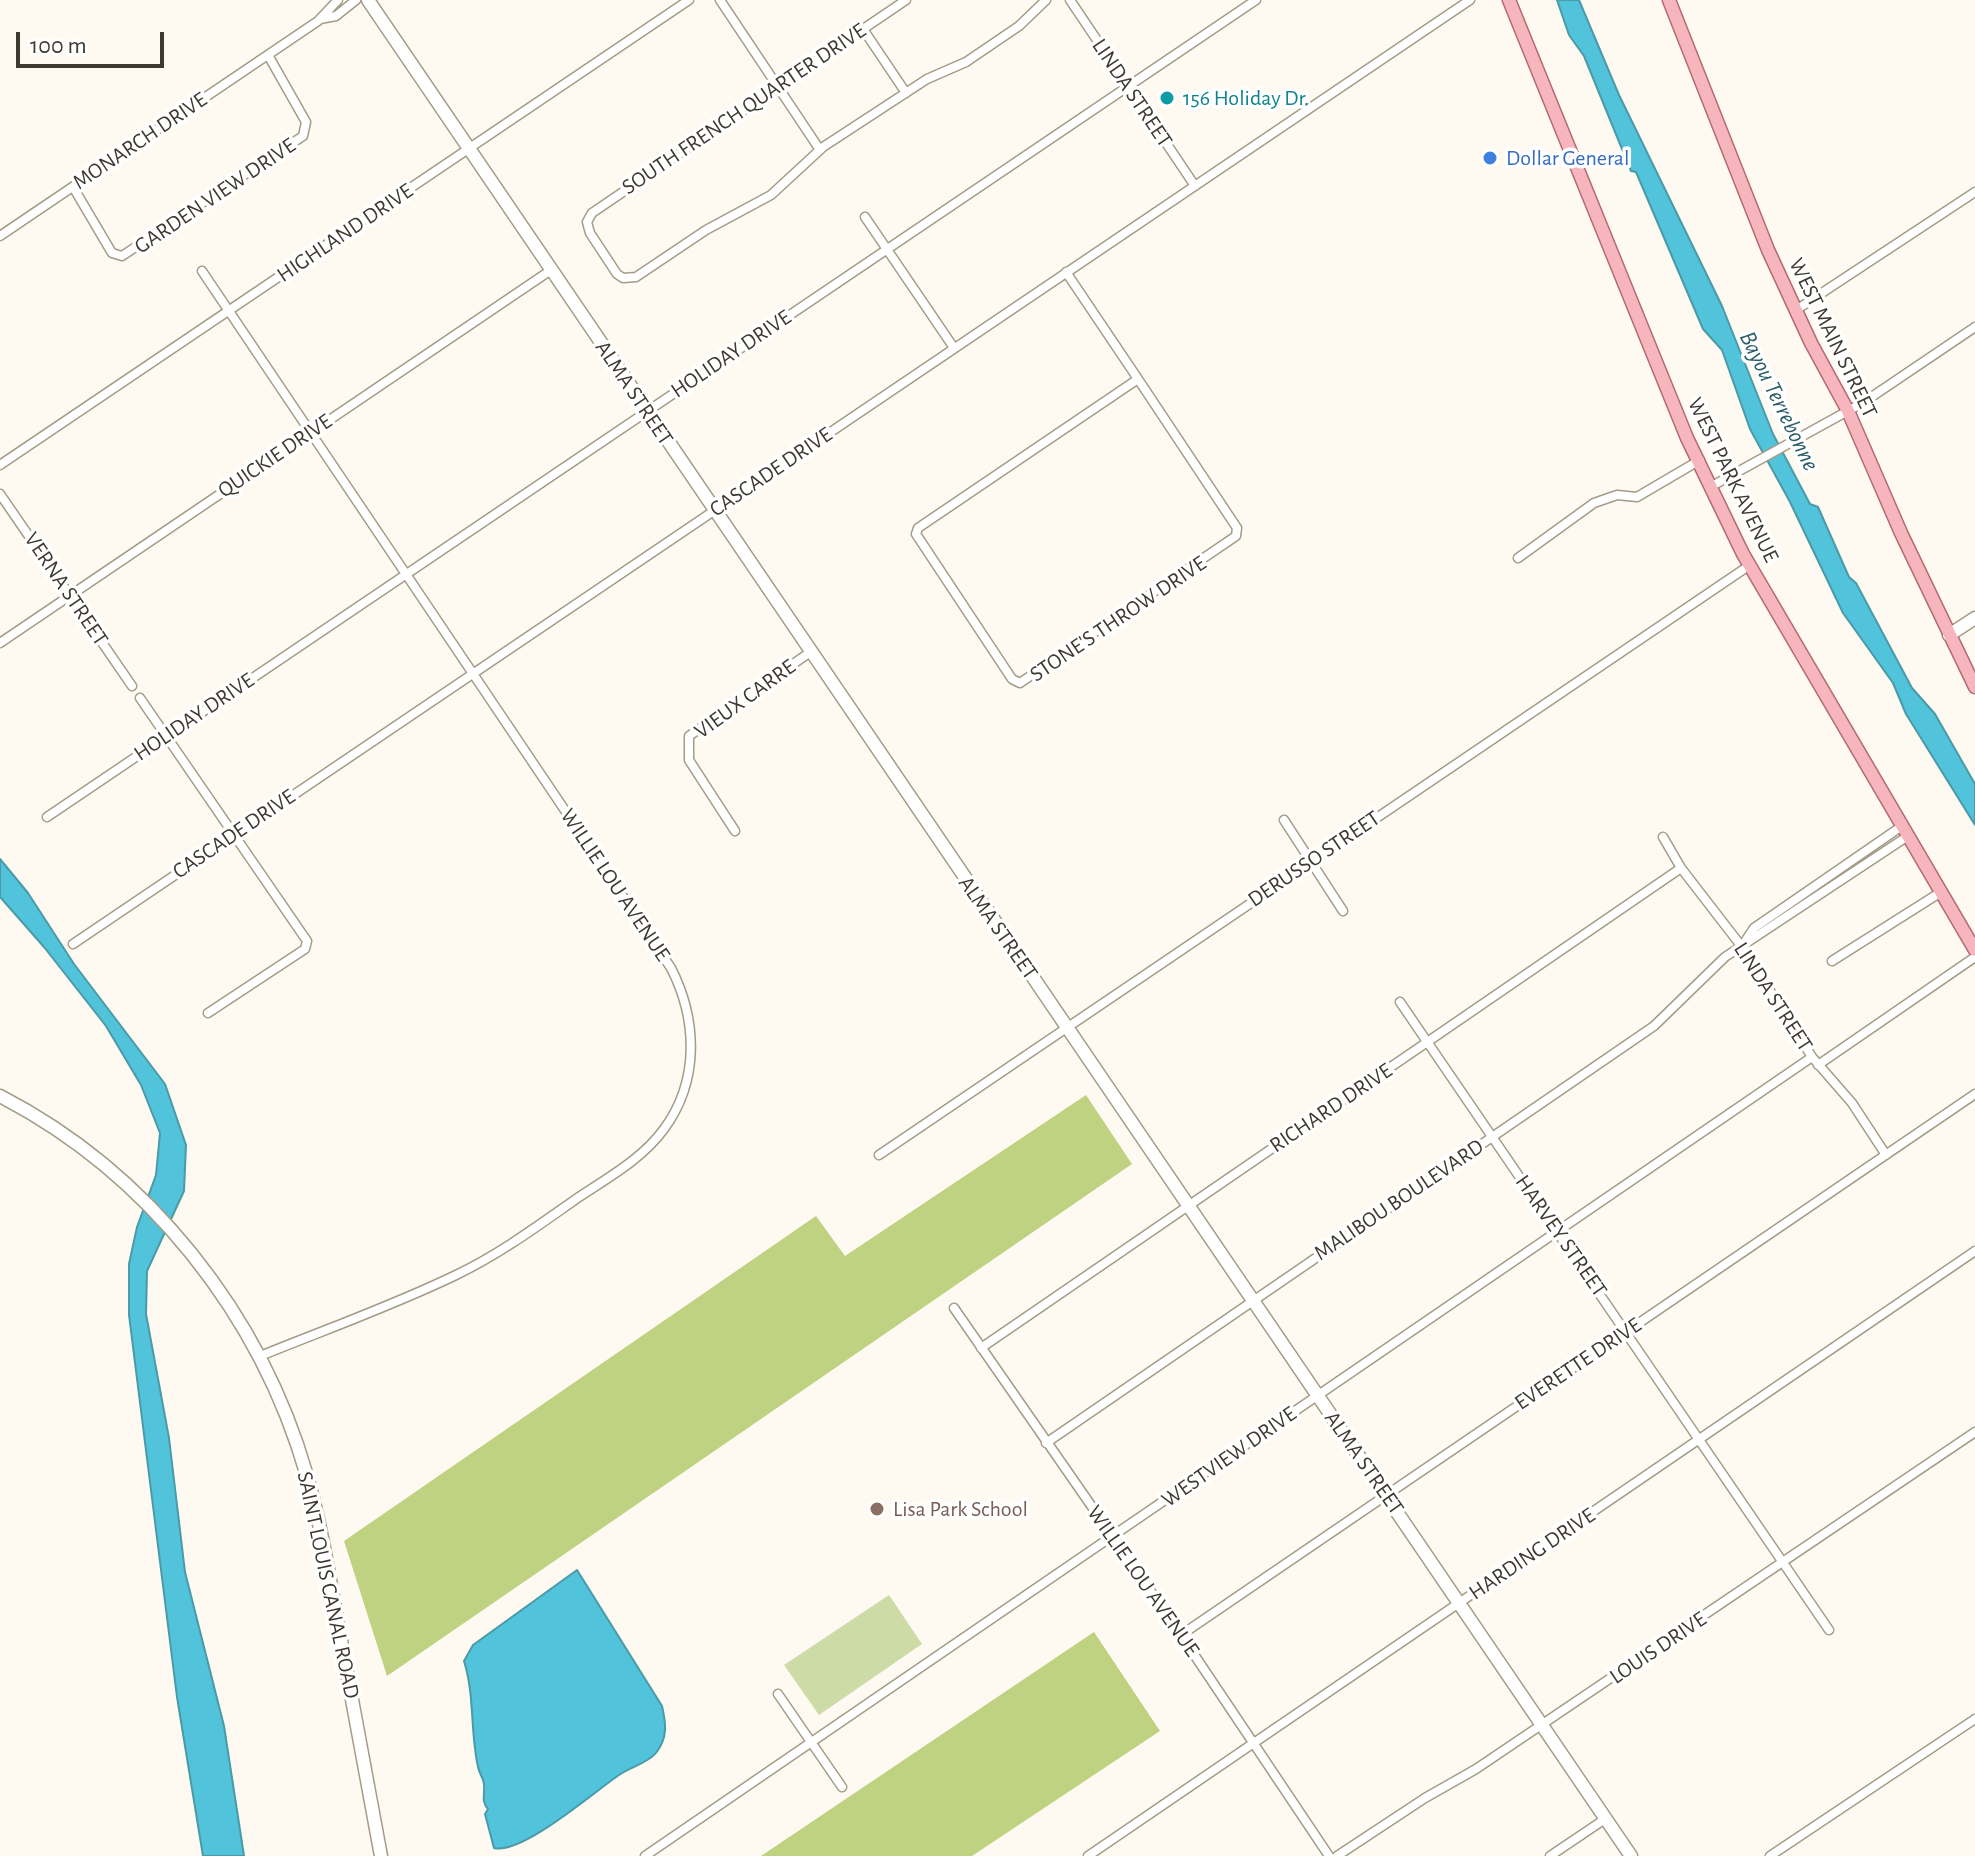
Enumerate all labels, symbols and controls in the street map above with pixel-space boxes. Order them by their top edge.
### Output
scale bar [20,16,168,66]
street label: SOUTH FRENCH QUARTER DRIVE [617,17,871,201]
text: 100 m [30,34,87,58]
street label: LINDA STREET [1086,34,1178,152]
place label: 156 Holiday Dr. [1183,85,1309,111]
street label: MONARCH DRIVE [68,86,212,196]
marker: 156 Holiday Dr. [1158,89,1176,107]
street label: GARDEN VIEW DRIVE [129,132,301,260]
place label: Dollar General [1506,145,1629,171]
marker: Dollar General [1481,149,1499,167]
street label: HIGHLAND DRIVE [272,178,418,288]
street label: WEST MAIN STREET [1783,254,1883,422]
street label: HOLIDAY DRIVE [666,304,796,404]
water label: Bayou Terrebonne [1733,327,1825,475]
street label: ALMA STREET [589,336,679,450]
street label: WEST PARK AVENUE [1682,393,1784,567]
street label: QUICKIE DRIVE [213,408,337,504]
street label: CASCADE DRIVE [705,421,837,523]
street label: VERNA STREET [18,527,114,651]
street label: STONE'S THROW DRIVE [1025,550,1211,688]
street label: VIEUX CARRE [689,653,801,745]
street label: HOLIDAY DRIVE [129,667,259,767]
street label: CASCADE DRIVE [168,783,300,885]
street label: WILLIE LOU AVENUE [554,804,676,966]
street label: DERUSSO STREET [1243,805,1385,913]
street label: ALMA STREET [953,871,1043,985]
street label: LINDA STREET [1728,937,1818,1057]
street label: RICHARD DRIVE [1265,1057,1397,1159]
street label: MALIBOU BOULEVARD [1309,1134,1489,1266]
street label: HARVEY STREET [1509,1170,1613,1302]
street label: EVERETTE DRIVE [1510,1312,1646,1416]
street label: WESTVIEW DRIVE [1157,1401,1301,1513]
street label: ALMA STREET [1319,1406,1409,1520]
street label: SAINT LOUIS CANAL ROAD [291,1469,365,1701]
place label: Lisa Park School [893,1496,1028,1522]
marker: Lisa Park School [868,1500,886,1518]
street label: WILLIE LOU AVENUE [1081,1500,1205,1662]
street label: HARDING DRIVE [1464,1502,1600,1606]
street label: LOUIS DRIVE [1605,1606,1711,1690]

